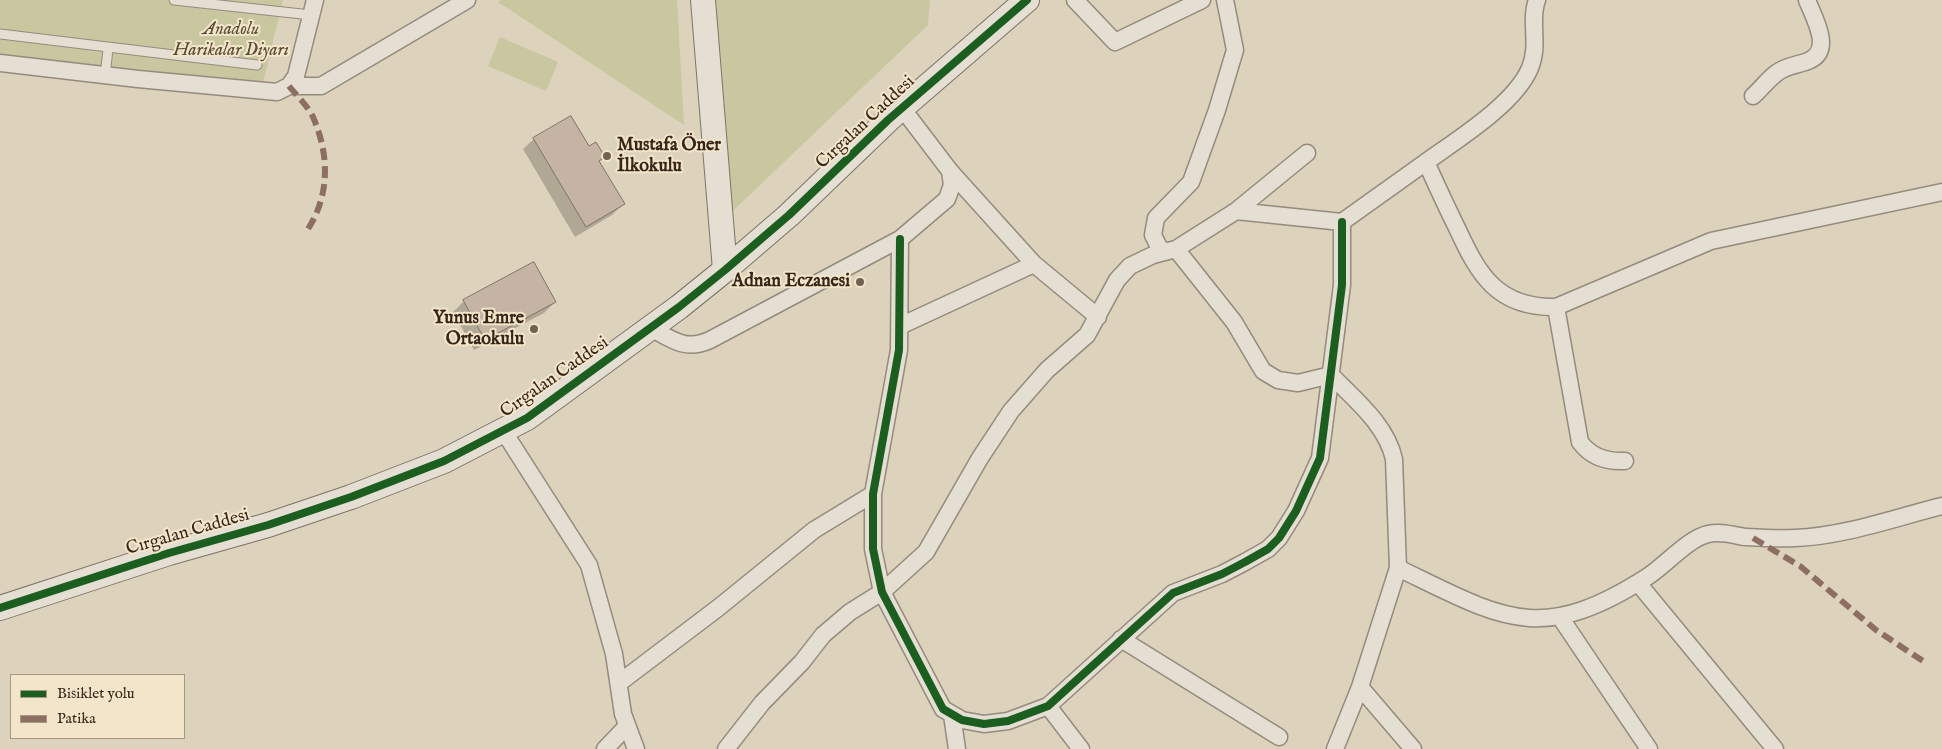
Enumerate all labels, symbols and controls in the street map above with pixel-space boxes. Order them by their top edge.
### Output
park label: Anadolu Harikalar Diyarı [173,19,289,62]
street label: Cırgalan Caddesi [812,72,920,174]
place label: Mustafa Öner İlkokulu [617,135,721,178]
marker: Mustafa Öner İlkokulu [601,150,613,162]
place label: Adnan Eczanesi [732,271,850,293]
marker: Adnan Eczanesi [854,276,866,288]
place label: Yunus Emre Ortaokulu [433,308,524,350]
marker: Yunus Emre Ortaokulu [528,323,540,335]
street label: Cırgalan Caddesi [497,333,613,423]
street label: Cırgalan Caddesi [124,505,252,561]
legend [10,674,185,739]
text: Bisiklet yolu [57,684,135,703]
text: Patika [57,709,96,728]

